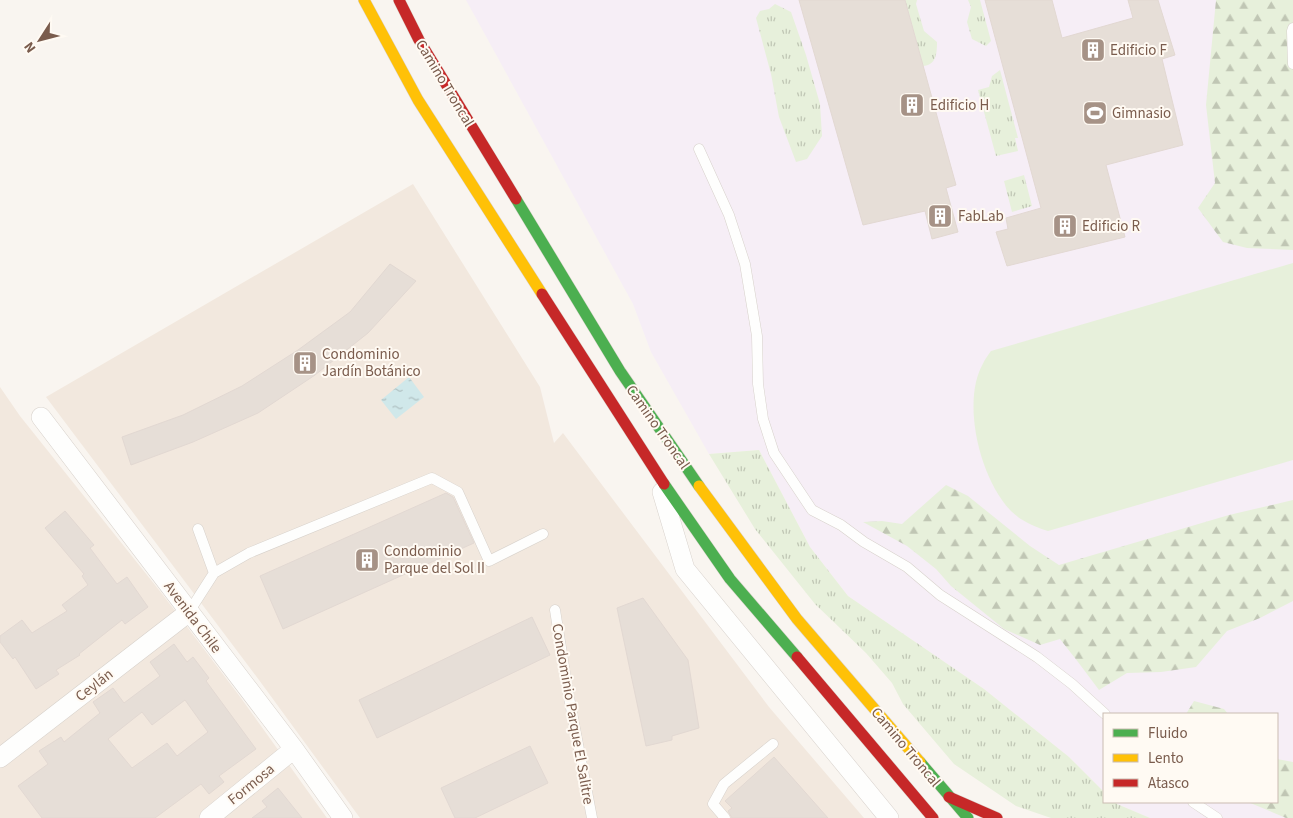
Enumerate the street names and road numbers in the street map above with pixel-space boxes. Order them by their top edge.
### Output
street label: Camino Troncal [410,36,479,131]
street label: Camino Troncal [621,381,695,474]
street label: Avenida Chile [159,577,227,658]
street label: Condominio Parque El Salitre [546,622,599,806]
street label: Ceylán [71,664,118,707]
street label: Camino Troncal [866,703,945,792]
street label: Formosa [223,759,279,810]

